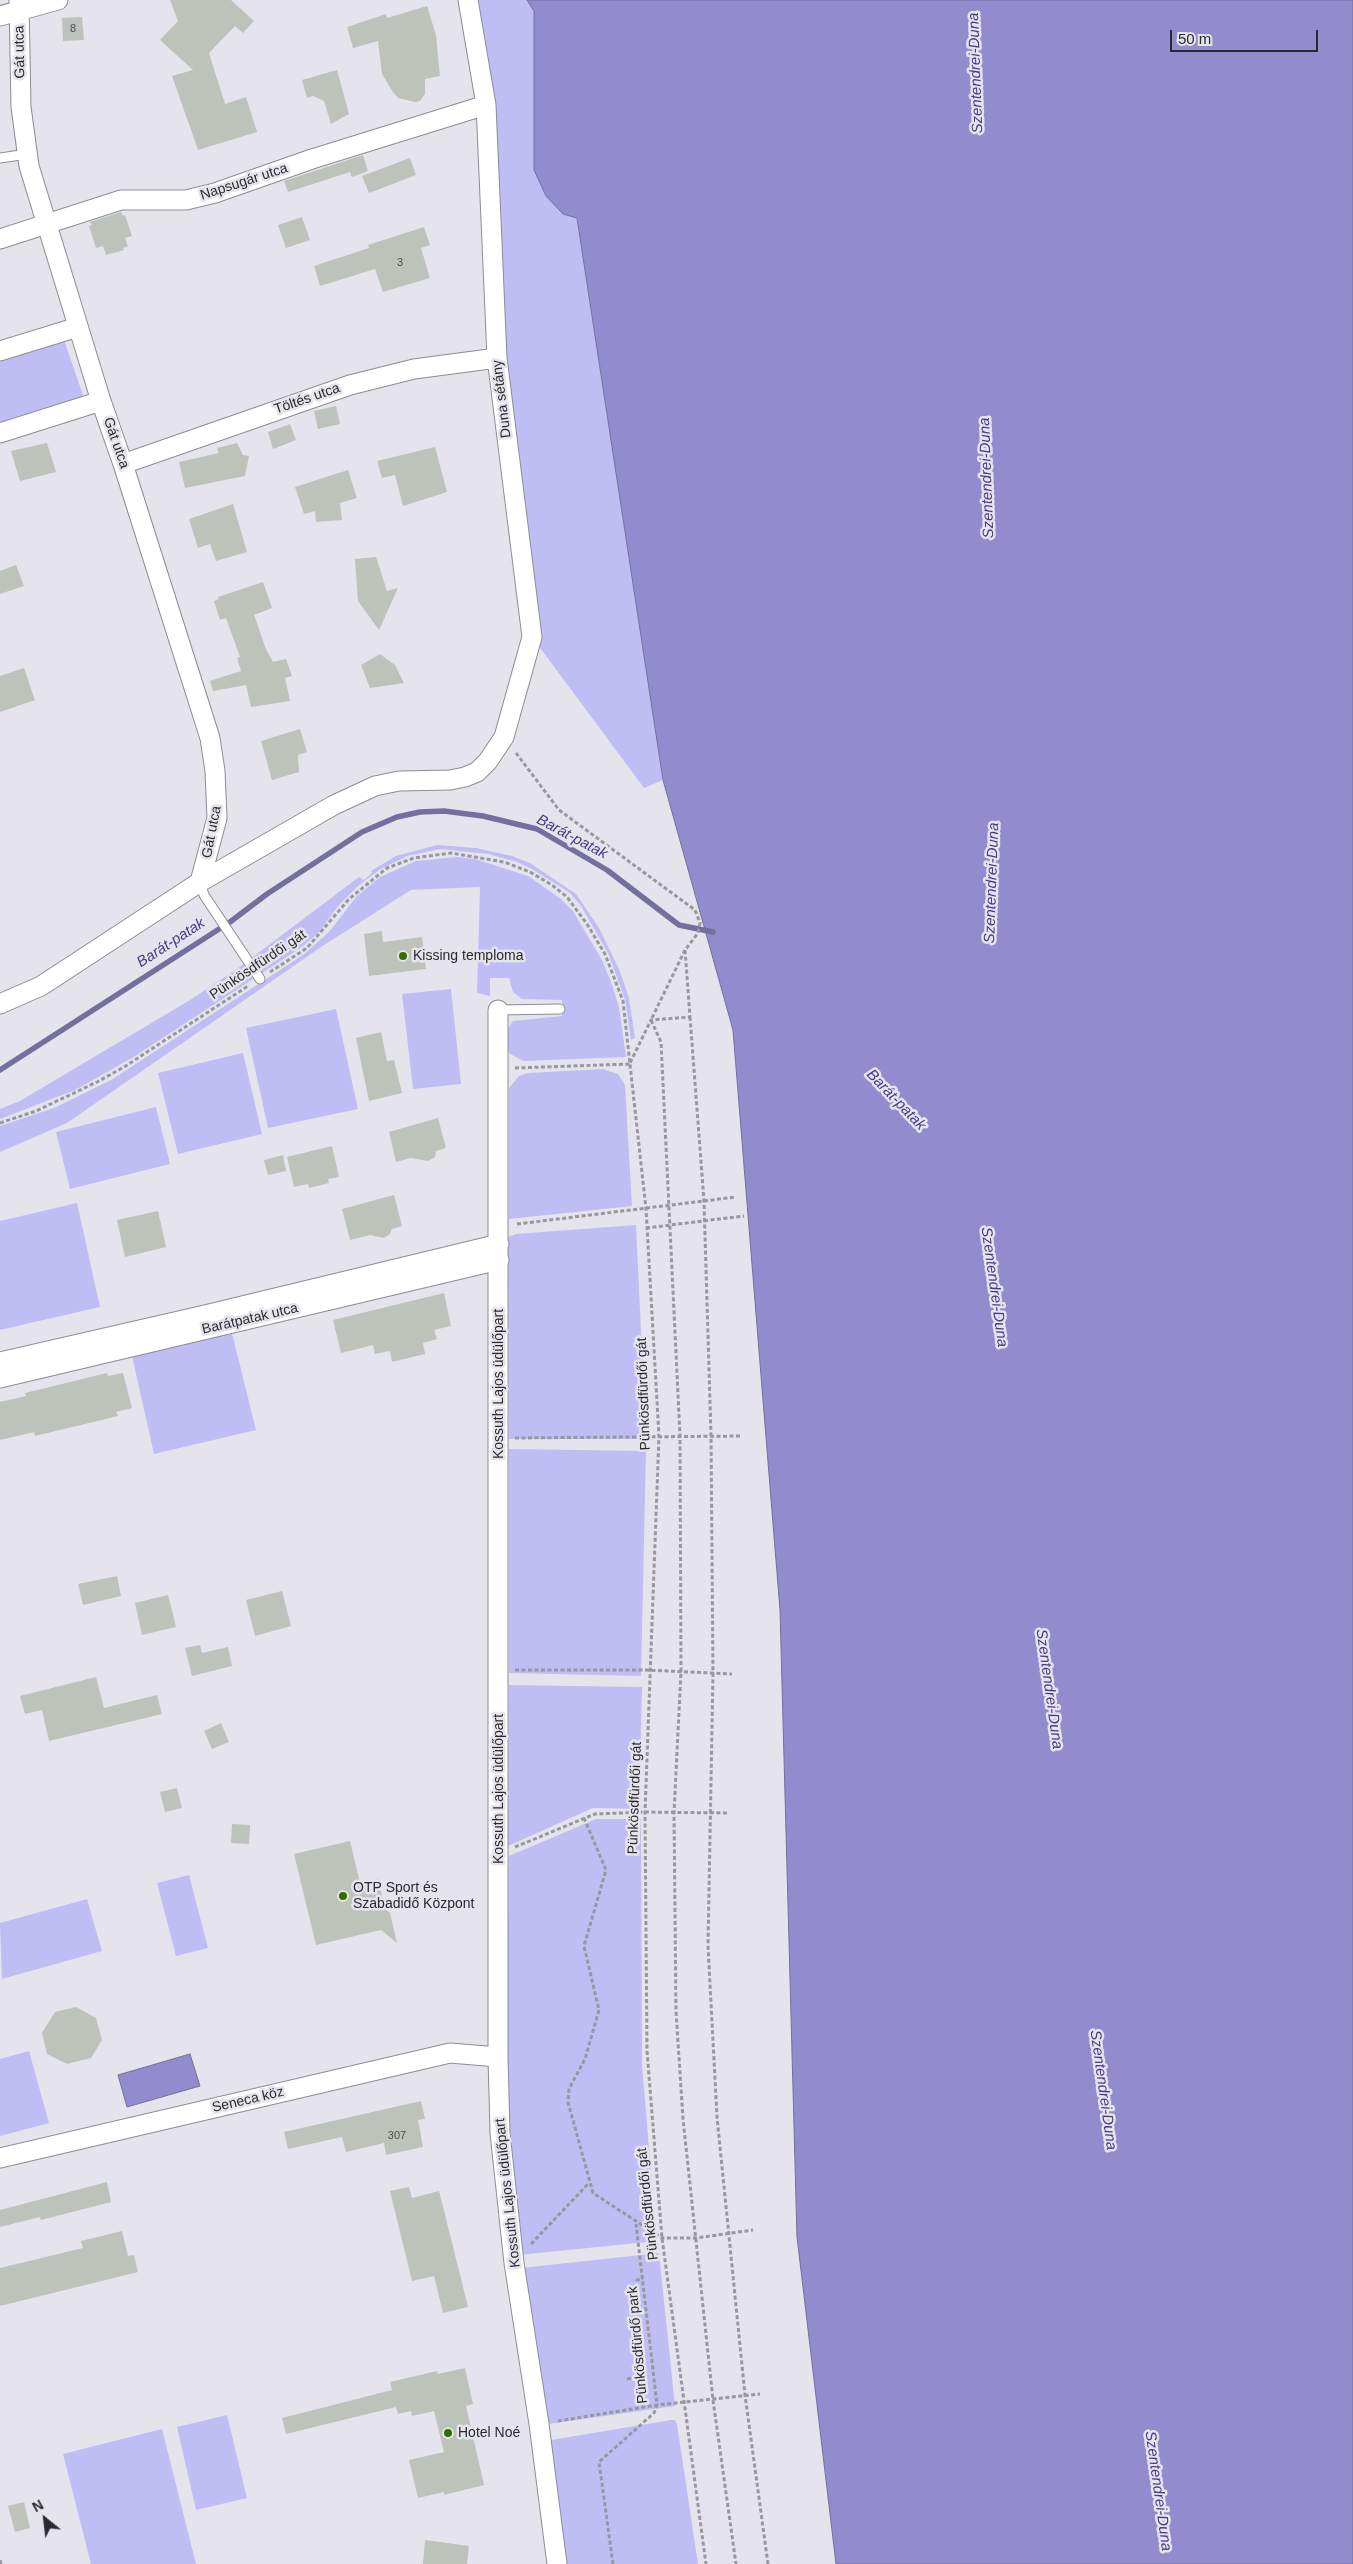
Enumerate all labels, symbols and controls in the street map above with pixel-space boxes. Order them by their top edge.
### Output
water label: Szentendrei-Duna [965,12,987,134]
scale bar [1173,20,1320,52]
house number: 8 [70,22,76,36]
street label: Gát utca [11,25,29,79]
text: 50 m [1178,30,1211,47]
street label: Napsugár utca [198,160,290,204]
house number: 3 [397,256,403,270]
street label: Duna sétány [489,359,515,439]
street label: Töltés utca [272,380,342,418]
street label: Gát utca [99,415,133,471]
water label: Szentendrei-Duna [976,417,998,539]
street label: Gát utca [199,804,225,860]
water label: Barát-patak [534,811,610,863]
water label: Szentendrei-Duna [981,822,1003,944]
water label: Barát-patak [134,914,208,972]
street label: Pünkösdfürdői gát [207,926,309,1004]
place label: Kissing temploma [413,948,523,964]
marker: Kissing temploma [397,950,409,962]
water label: Barát-patak [863,1066,929,1134]
water label: Szentendrei-Duna [977,1226,1011,1348]
street label: Barátpatak utca [200,1300,300,1338]
street label: Kossuth Lajos üdülőpart [491,1309,507,1459]
street label: Pünkösdfürdői gát [634,1337,654,1451]
water label: Szentendrei-Duna [1032,1628,1066,1750]
street label: Kossuth Lajos üdülőpart [491,1714,507,1864]
street label: Pünkösdfürdői gát [625,1741,645,1855]
place label: OTP Sport és Szabadidő Központ [353,1880,474,1912]
marker: OTP Sport és Szabadidő Központ [337,1890,349,1902]
water label: Szentendrei-Duna [1086,2029,1120,2151]
street label: Seneca köz [210,2084,286,2116]
street label: Kossuth Lajos üdülőpart [492,2117,524,2269]
house number: 307 [388,2129,406,2143]
street label: Pünkösdfürdői gát [634,2147,662,2261]
street label: Pünkösdfürdő park [625,2286,651,2404]
place label: Hotel Noé [458,2425,520,2441]
marker: Hotel Noé [442,2427,454,2439]
water label: Szentendrei-Duna [1141,2430,1175,2552]
north arrow [20,2494,70,2544]
text: N [29,2496,46,2515]

